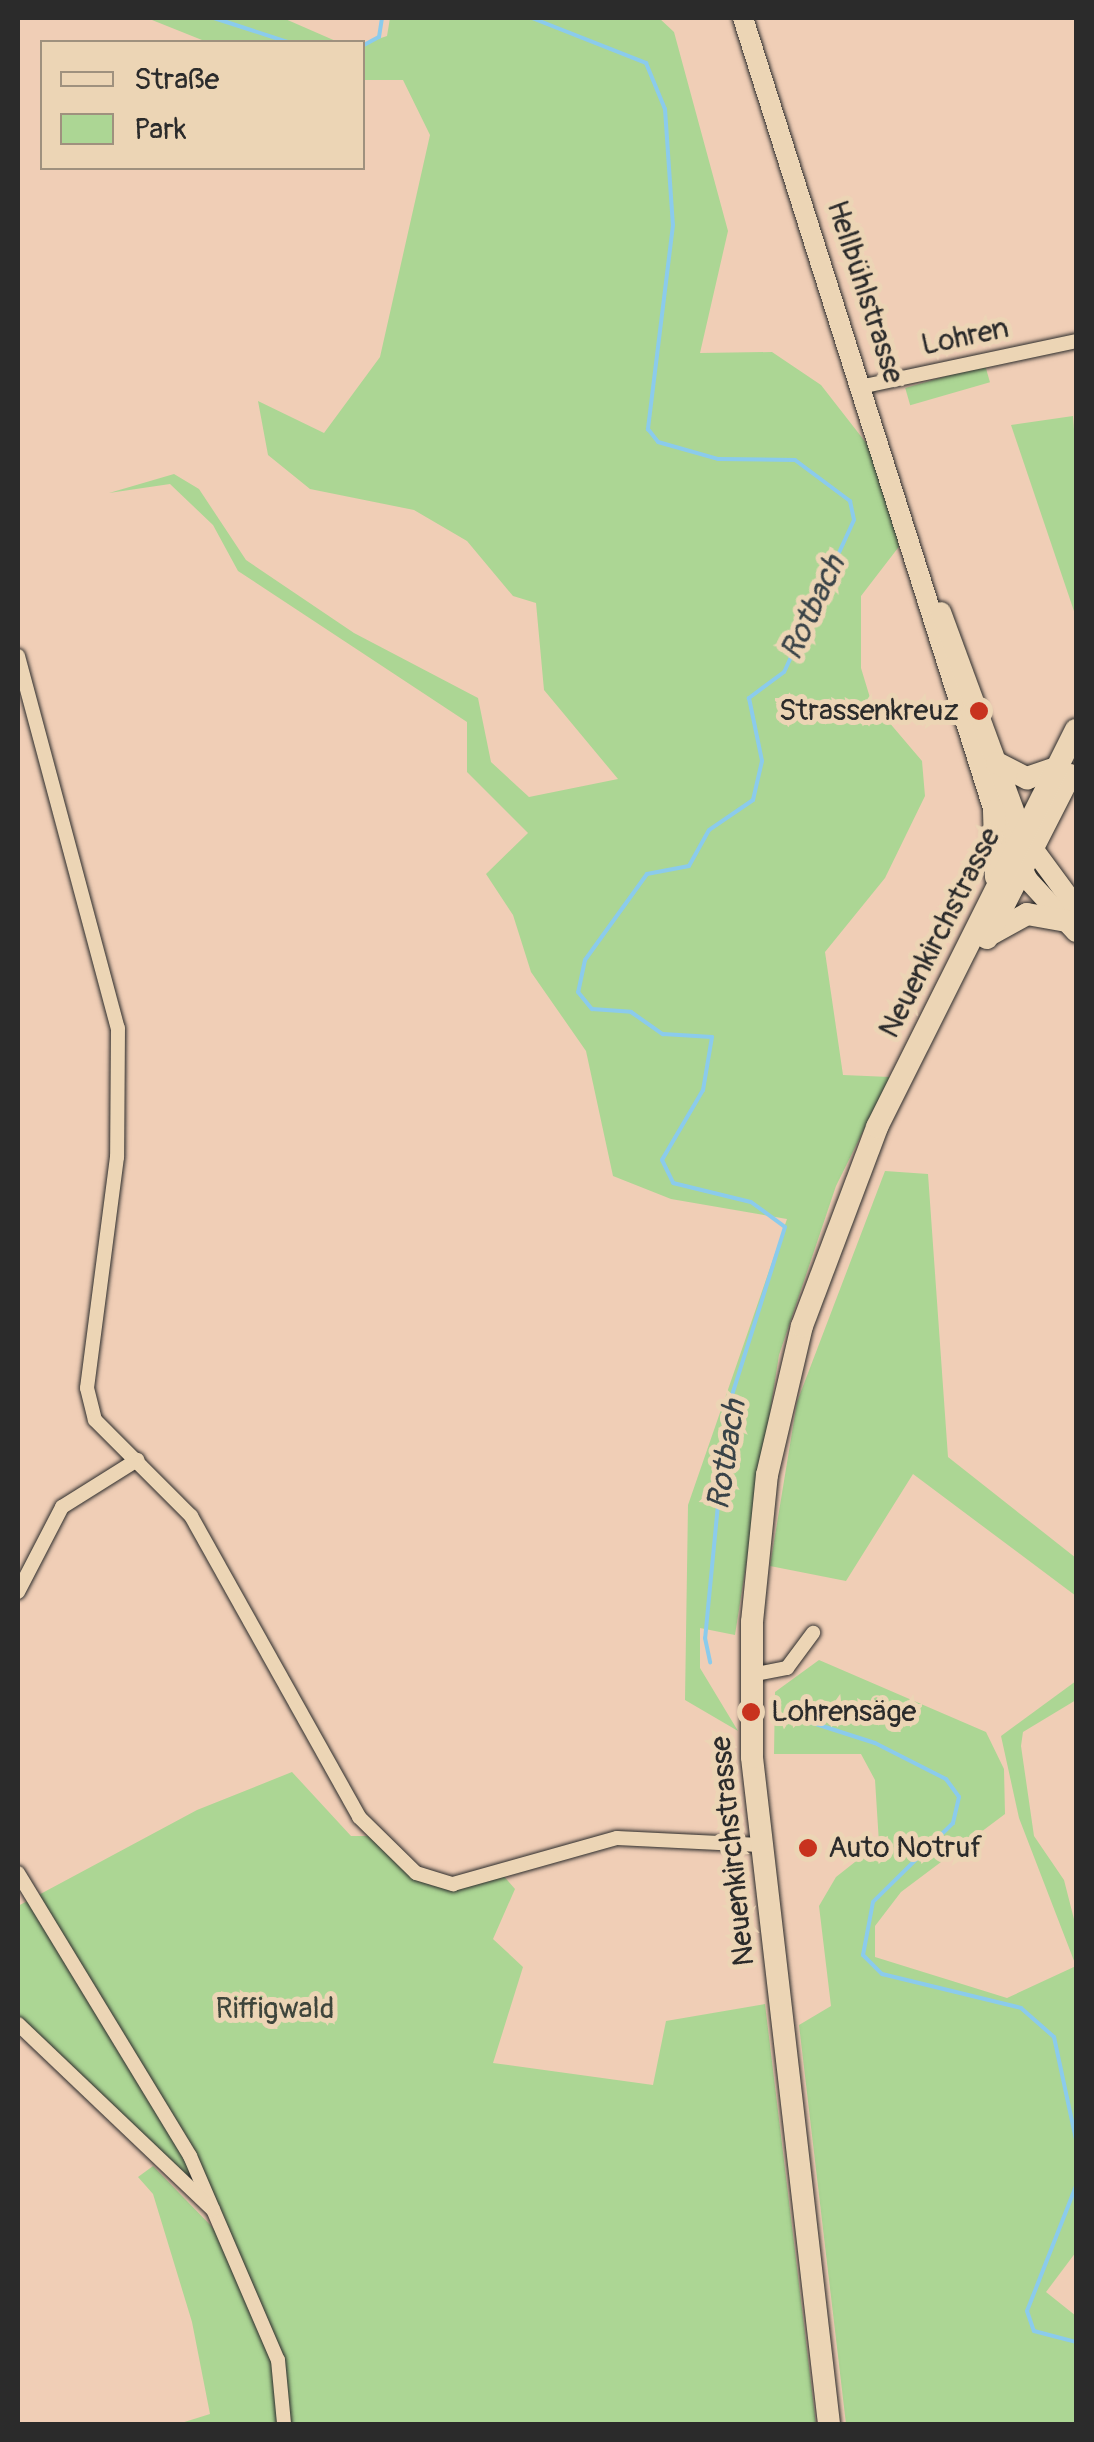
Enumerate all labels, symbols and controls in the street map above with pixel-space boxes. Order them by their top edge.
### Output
legend [40,40,365,170]
text: Straße [134,61,219,98]
text: Park [134,111,187,148]
street label: Hellbühlstrasse [819,196,911,388]
street label: Lohren [918,310,1012,364]
water label: Rotbach [772,550,854,666]
place label: Strassenkreuz [779,693,959,729]
marker: Strassenkreuz [968,700,990,722]
street label: Neuenkirchstrasse [872,822,1008,1044]
water label: Rotbach [699,1397,755,1513]
place label: Lohrensäge [771,1694,916,1730]
marker: Lohrensäge [740,1701,762,1723]
street label: Neuenkirchstrasse [703,1734,763,1968]
place label: Auto Notruf [828,1830,983,1866]
marker: Auto Notruf [797,1837,819,1859]
park label: Riffigwald [216,1991,334,2027]

